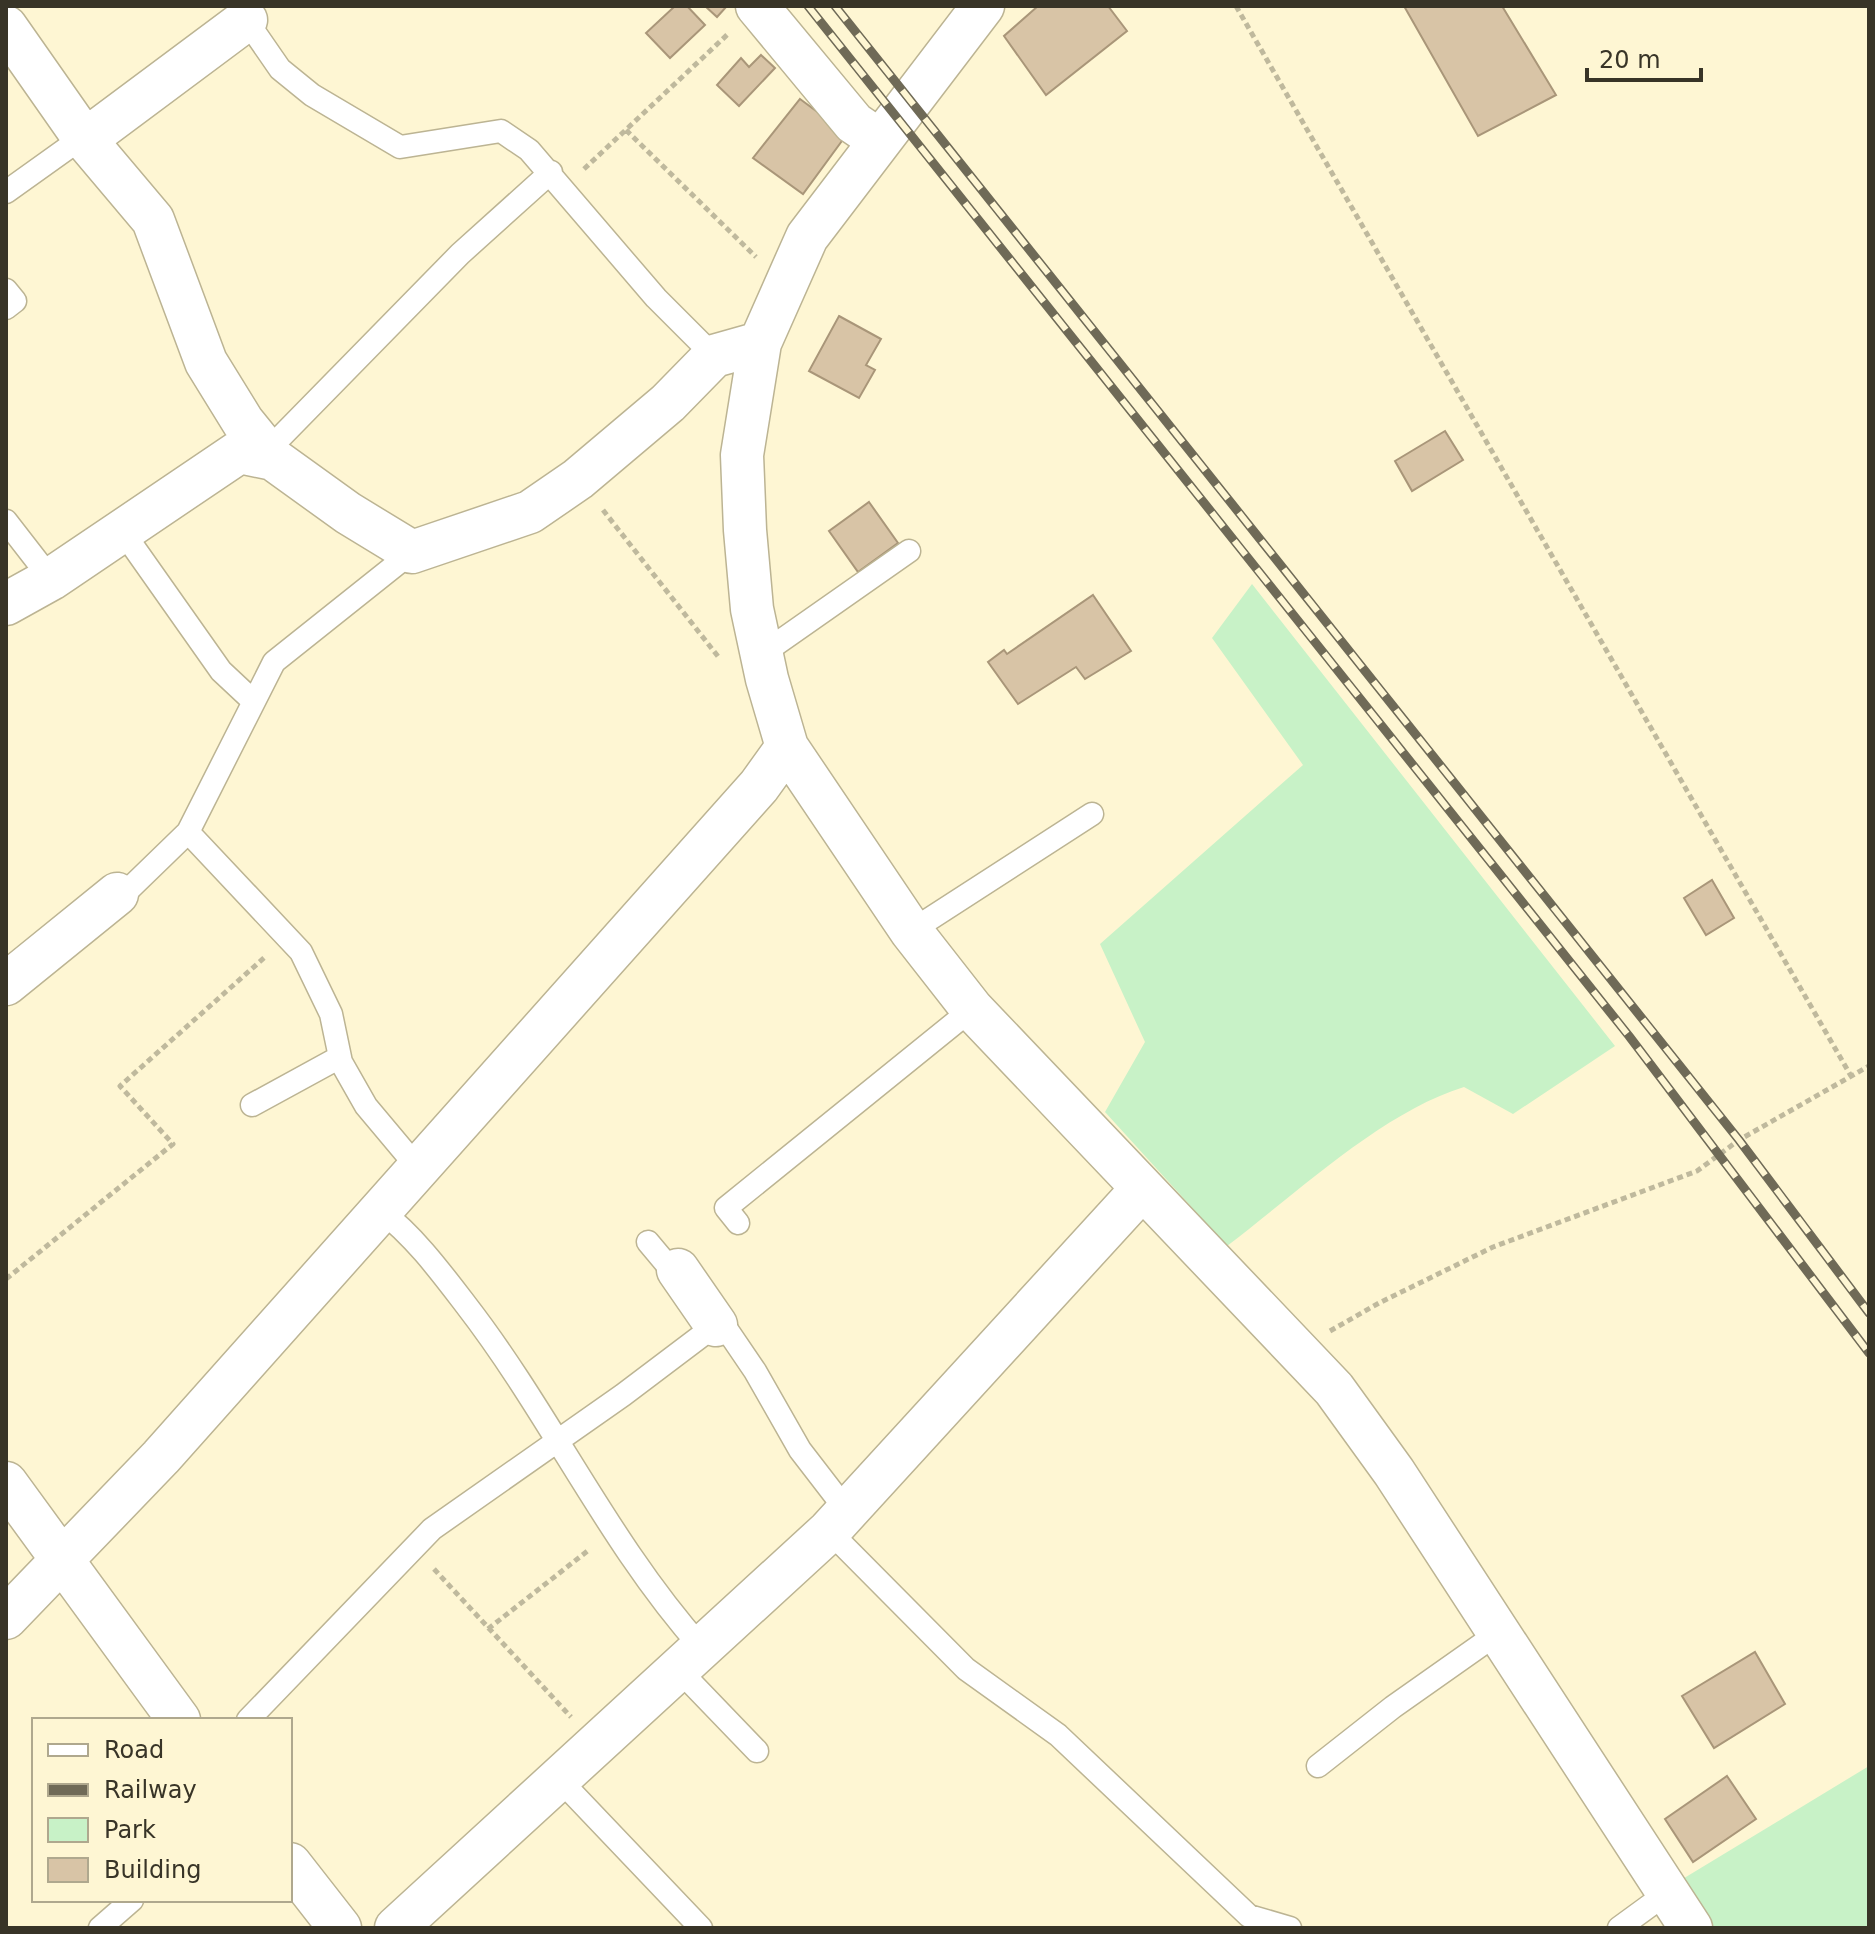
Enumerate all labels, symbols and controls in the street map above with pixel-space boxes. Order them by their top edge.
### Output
scale bar [1587,32,1701,82]
text: 20 m [1599,46,1661,74]
legend [32,1718,292,1902]
text: Road [104,1736,164,1764]
text: Railway [104,1776,197,1804]
text: Park [104,1816,156,1844]
text: Building [104,1856,201,1884]

